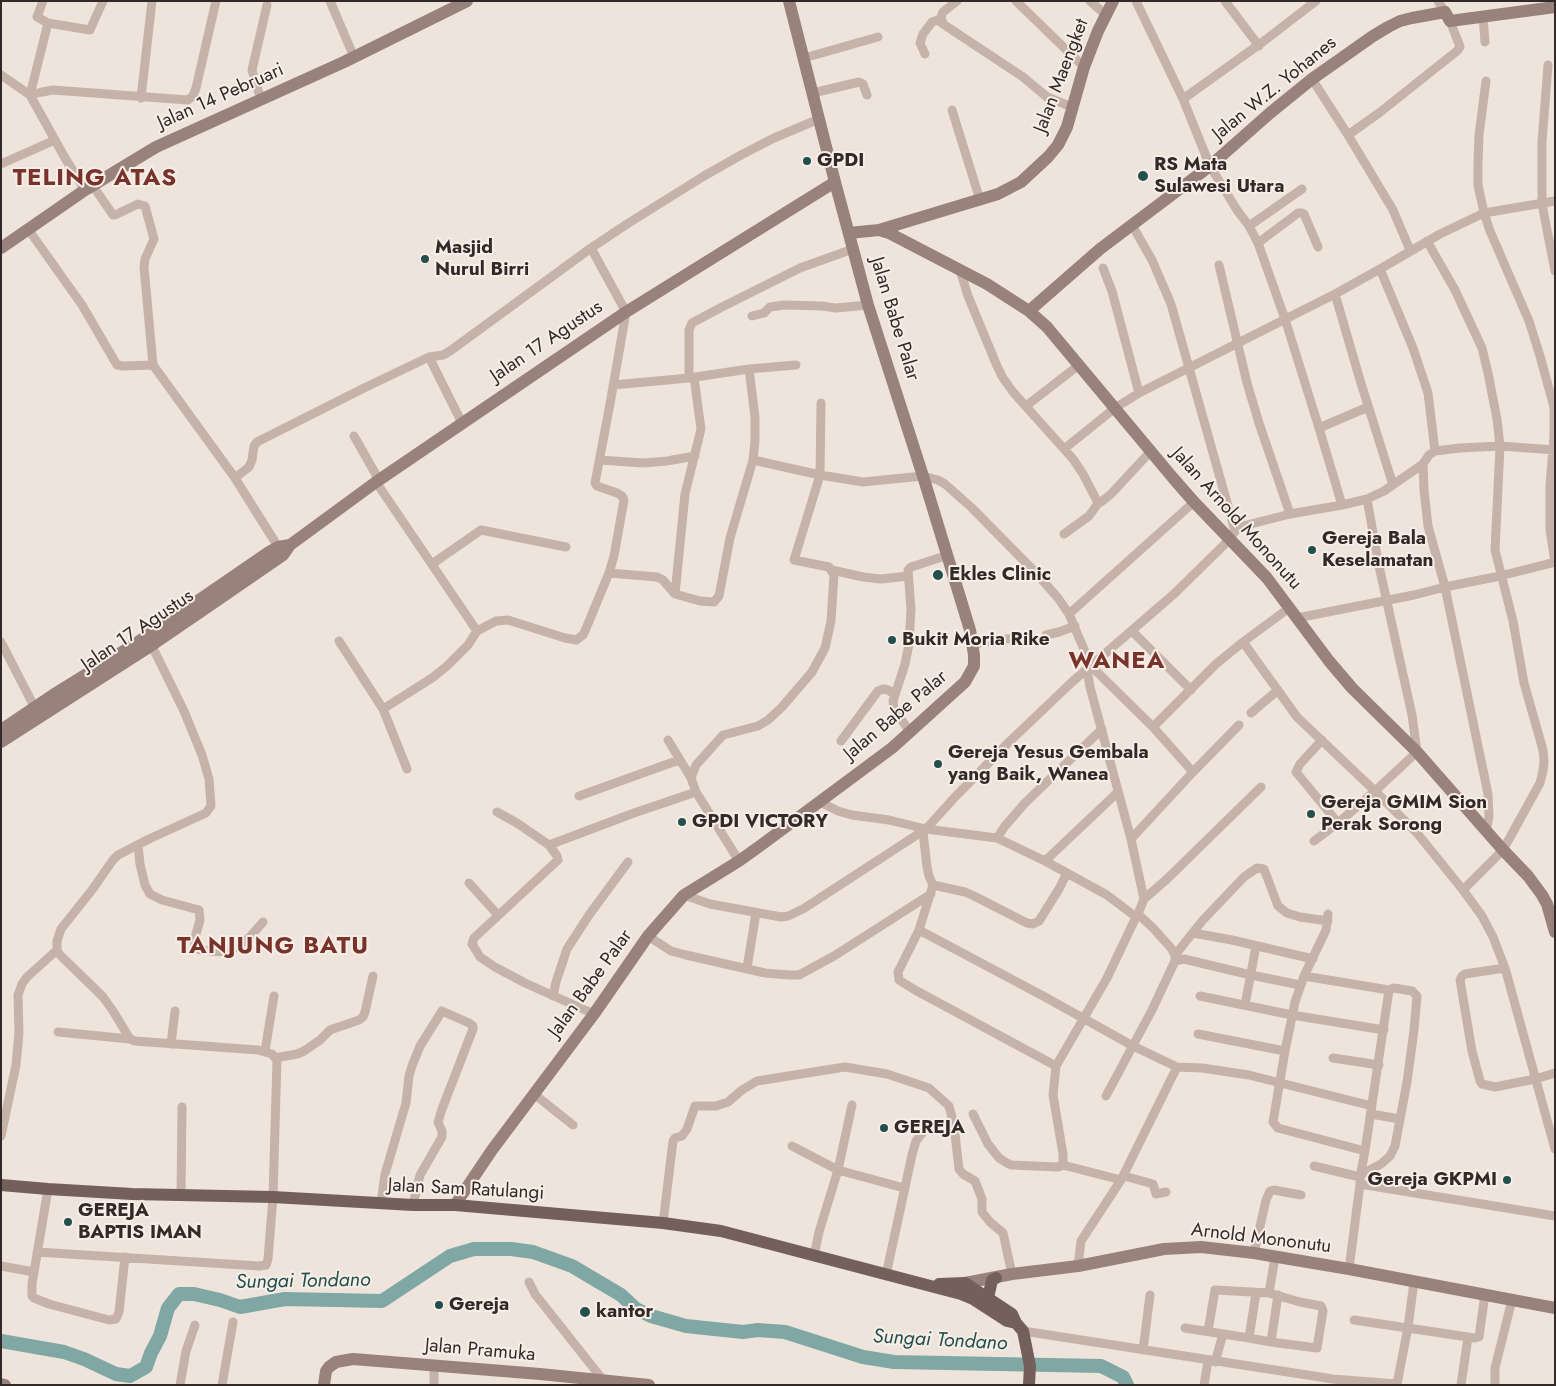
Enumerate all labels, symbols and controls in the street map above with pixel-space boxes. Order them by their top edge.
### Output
street label: Jalan Maengket [1030,16,1094,136]
street label: Jalan W.Z. Yohanes [1208,32,1342,146]
street label: Jalan 14 Pebruari [154,59,288,135]
place label: GPDI [817,150,864,172]
place label: RS Mata Sulawesi Utara [1154,154,1284,198]
marker: GPDI [801,155,813,167]
district label: TELING ATAS [11,165,179,193]
marker: RS Mata Sulawesi Utara [1136,169,1150,183]
place label: Masjid Nurul Birri [435,237,529,281]
marker: Masjid Nurul Birri [419,253,431,265]
street label: Jalan Babe Palar [864,254,924,384]
street label: Jalan 17 Agustus [487,296,607,388]
street label: Jalan Arnold Mononutu [1166,443,1306,595]
place label: Gereja Bala Keselamatan [1322,528,1434,572]
marker: Gereja Bala Keselamatan [1306,544,1318,556]
place label: Ekles Clinic [949,564,1051,586]
marker: Ekles Clinic [931,568,945,582]
street label: Jalan 17 Agustus [78,585,198,677]
place label: Bukit Moria Rike [902,629,1050,651]
marker: Bukit Moria Rike [886,634,898,646]
district label: WANEA [1068,648,1166,676]
street label: Jalan Babe Palar [840,666,952,766]
place label: Gereja Yesus Gembala yang Baik, Wanea [948,742,1149,786]
marker: Gereja Yesus Gembala yang Baik, Wanea [932,758,944,770]
place label: Gereja GMIM Sion Perak Sorong [1321,792,1487,836]
marker: Gereja GMIM Sion Perak Sorong [1305,808,1317,820]
place label: GPDI VICTORY [692,811,828,833]
marker: GPDI VICTORY [676,816,688,828]
street label: Jalan Babe Palar [544,926,638,1042]
district label: TANJUNG BATU [175,933,371,961]
place label: GEREJA [894,1117,965,1139]
marker: GEREJA [878,1122,890,1134]
place label: Gereja GKPMI [1368,1169,1497,1191]
marker: Gereja GKPMI [1501,1174,1513,1186]
street label: Jalan Sam Ratulangi [387,1175,545,1205]
place label: GEREJA BAPTIS IMAN [78,1200,202,1244]
marker: GEREJA BAPTIS IMAN [62,1216,74,1228]
street label: Arnold Mononutu [1190,1219,1332,1259]
water label: Sungai Tondano [235,1269,371,1295]
place label: Gereja [449,1294,509,1316]
marker: Gereja [433,1299,445,1311]
place label: kantor [596,1301,653,1323]
marker: kantor [578,1305,592,1319]
water label: Sungai Tondano [872,1325,1008,1357]
street label: Jalan Pramuka [424,1335,536,1367]

